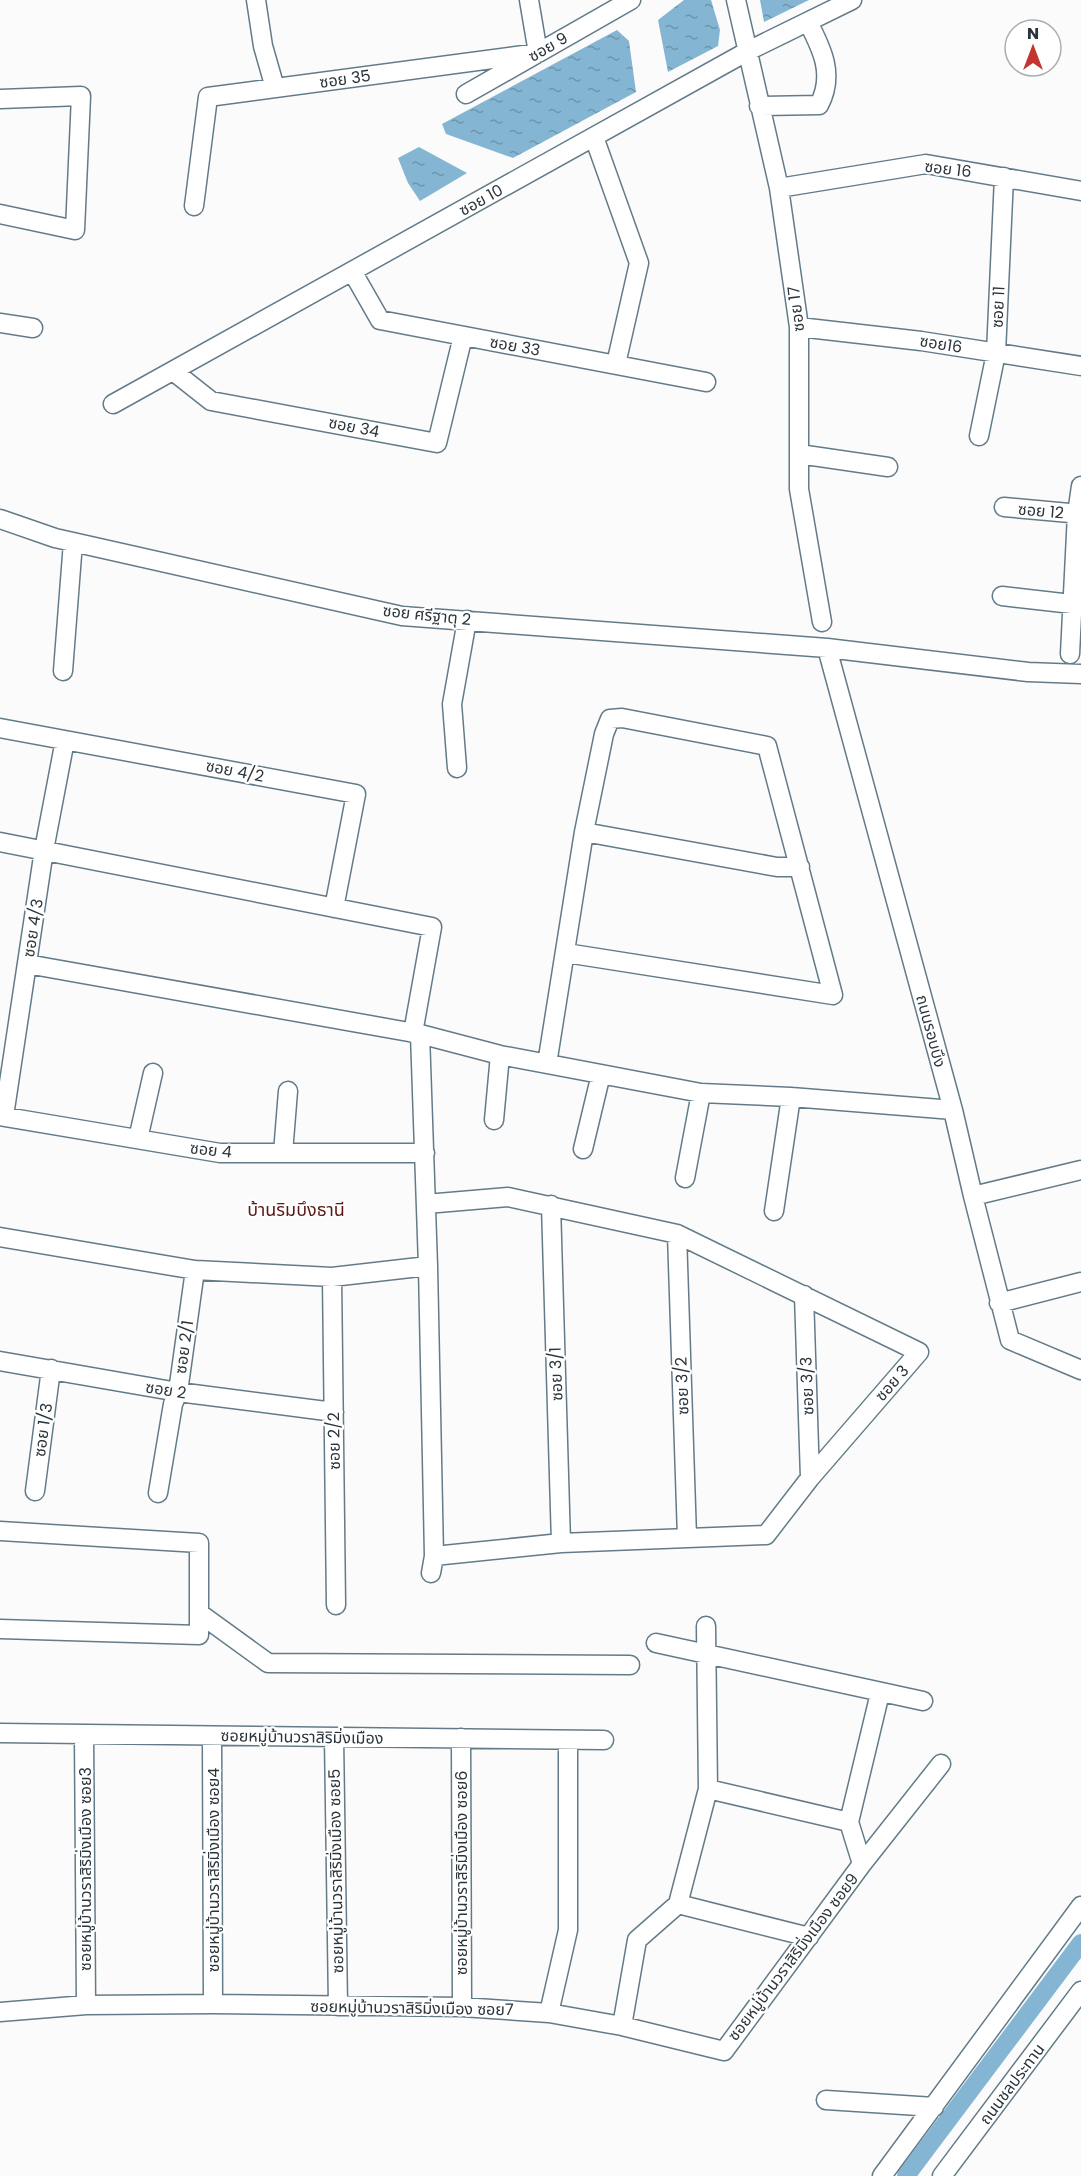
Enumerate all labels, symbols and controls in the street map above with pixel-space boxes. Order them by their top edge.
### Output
north arrow [1003,18,1063,78]
text: N [1027,22,1039,45]
street label: ซอย 9 [524,27,572,67]
street label: ซอย 35 [318,64,372,94]
street label: ซอย 16 [923,155,973,183]
street label: ซอย 10 [455,179,507,221]
street label: ซอย 17 [782,285,810,333]
street label: ซอย 11 [985,285,1011,329]
street label: ซอย16 [918,329,964,359]
street label: ซอย 33 [488,330,542,362]
street label: ซอย 34 [327,411,381,443]
street label: ซอย 12 [1017,498,1065,524]
street label: ซอย ศรีฐาตุ 2 [382,599,472,631]
street label: ซอย 4/2 [204,754,266,788]
street label: ซอย 4/3 [17,897,49,959]
street label: ถนนรอบบึง [910,992,952,1070]
street label: ซอย 4 [189,1136,233,1164]
district label: บ้านริมบึงธานี [247,1197,345,1222]
street label: ซอย 2/1 [169,1319,199,1375]
street label: ซอย 3/1 [544,1347,568,1401]
street label: ซอย 3/3 [794,1356,820,1416]
street label: ซอย 3/2 [669,1357,695,1415]
street label: ซอย 3 [870,1360,914,1406]
street label: ซอย 2 [144,1375,188,1405]
street label: ซอย 1/3 [28,1402,58,1458]
street label: ซอย 2/2 [322,1412,346,1470]
street label: ซอยหมู่บ้านวราสิริมิ่งเมือง [220,1724,384,1750]
street label: ซอยหมู่บ้านวราสิริมิ่งเมือง ซอย3 [74,1767,97,1971]
street label: ซอยหมู่บ้านวราสิริมิ่งเมือง ซอย4 [202,1768,225,1972]
street label: ซอยหมู่บ้านวราสิริมิ่งเมือง ซอย5 [323,1769,349,1973]
street label: ซอยหมู่บ้านวราสิริมิ่งเมือง ซอย6 [450,1771,473,1975]
street label: ซอยหมู่บ้านวราสิริมิ่งเมือง ซอย9 [722,1868,864,2046]
street label: ซอยหมู่บ้านวราสิริมิ่งเมือง ซอย7 [310,1995,514,2021]
street label: ถนนชลประทาน [974,2039,1050,2129]

